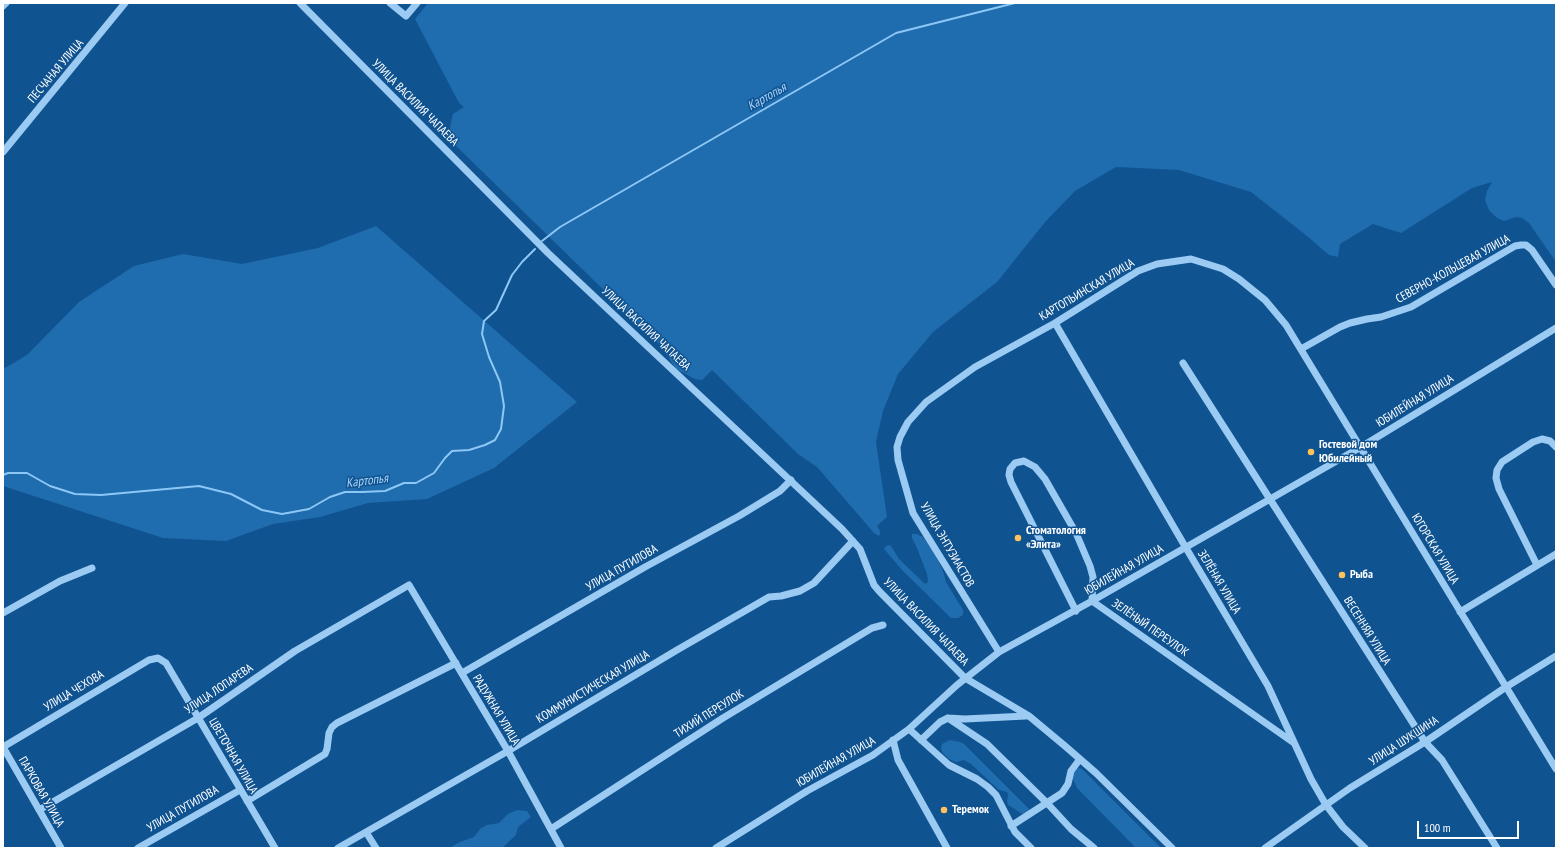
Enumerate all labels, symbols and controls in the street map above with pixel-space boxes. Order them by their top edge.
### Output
street label: ПЕСЧАНАЯ УЛИЦА [25,36,87,106]
street label: УЛИЦА ВАСИЛИЯ ЧАПАЕВА [369,57,461,149]
water label: Картопья [745,80,789,114]
street label: СЕВЕРНО-КОЛЬЦЕВАЯ УЛИЦА [1393,232,1513,306]
street label: КАРТОПЬИНСКАЯ УЛИЦА [1037,256,1137,324]
street label: УЛИЦА ВАСИЛИЯ ЧАПАЕВА [599,284,693,374]
street label: ЮБИЛЕЙНАЯ УЛИЦА [1374,371,1456,431]
place label: Гостевой дом Юбилейный [1319,438,1377,466]
marker: Гостевой дом Юбилейный [1306,447,1316,457]
water label: Картопья [345,471,389,491]
street label: УЛИЦА ЭНТУЗИАСТОВ [917,500,977,590]
street label: ЮГОРСКАЯ УЛИЦА [1408,511,1462,587]
place label: Стоматология «Элита» [1026,524,1086,552]
marker: Стоматология «Элита» [1013,533,1023,543]
street label: УЛИЦА ПУТИЛОВА [584,542,660,594]
street label: ЮБИЛЕЙНАЯ УЛИЦА [1082,542,1166,598]
street label: ЗЕЛЁНАЯ УЛИЦА [1194,548,1244,616]
place label: Рыба [1350,568,1373,582]
marker: Рыба [1337,570,1347,580]
street label: УЛИЦА ВАСИЛИЯ ЧАПАЕВА [880,575,972,669]
street label: ВЕСЕННЯЯ УЛИЦА [1340,594,1394,668]
street label: ЗЕЛЁНЫЙ ПЕРЕУЛОК [1109,596,1191,660]
street label: КОММУНИСТИЧЕСКАЯ УЛИЦА [534,648,652,726]
street label: УЛИЦА ЛОПАРЕВА [182,661,256,717]
street label: УЛИЦА ЧЕХОВА [41,667,107,715]
street label: РАДУЖНАЯ УЛИЦА [469,672,523,748]
street label: ТИХИЙ ПЕРЕУЛОК [672,687,746,741]
street label: УЛИЦА ШУКШИНА [1367,713,1441,769]
street label: ЦВЕТОЧНАЯ УЛИЦА [205,716,261,796]
street label: ЮБИЛЕЙНАЯ УЛИЦА [794,734,878,790]
street label: ПАРКОВАЯ УЛИЦА [15,754,67,830]
street label: УЛИЦА ПУТИЛОВА [145,783,221,835]
place label: Теремок [952,803,989,817]
marker: Теремок [939,805,949,815]
scale bar [1419,813,1521,839]
text: 100 m [1424,820,1451,835]

